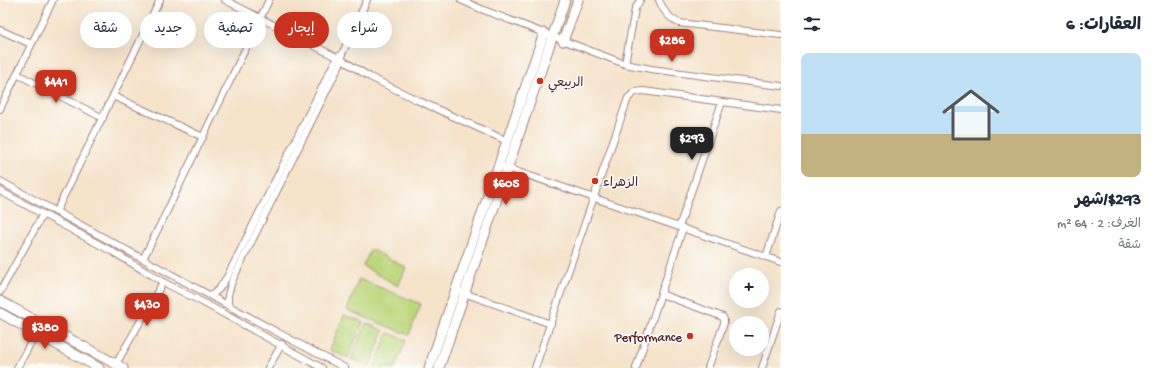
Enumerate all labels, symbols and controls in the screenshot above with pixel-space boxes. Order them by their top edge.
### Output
chip: شقة [80,12,132,48]
chip: جديد [140,12,196,48]
chip: تصفية [204,12,266,48]
chip: إيجار [274,12,329,48]
chip: شراء [337,12,392,48]
icon: filters [801,13,823,35]
text: العقارات: 6 [1066,16,1141,36]
pin: $286 [648,29,696,63]
text: $286 [659,34,685,49]
pin: $441 [32,70,80,104]
text: $441 [44,75,68,90]
marker: الربيعي [535,76,545,86]
place label: الربيعي [548,76,584,93]
icon: home [935,79,1007,151]
pin: $293 [668,127,716,161]
text: $293 [679,132,705,147]
pin: $605 [482,172,530,206]
marker: الزهراء [590,176,600,186]
place label: الزهراء [603,176,638,191]
text: $605 [493,177,519,192]
text: $293/شهر [1075,191,1141,211]
text: الغرف: 2 · 64 m² [1057,217,1141,232]
text: شقة [1118,238,1141,253]
map controls [729,268,769,356]
button: + [729,268,769,308]
pin: $430 [123,293,171,327]
text: $430 [134,298,160,313]
pin: $380 [21,316,69,350]
button: − [729,316,769,356]
text: $380 [31,321,59,336]
place label: Performance [613,331,682,346]
marker: Performance [685,331,695,341]

